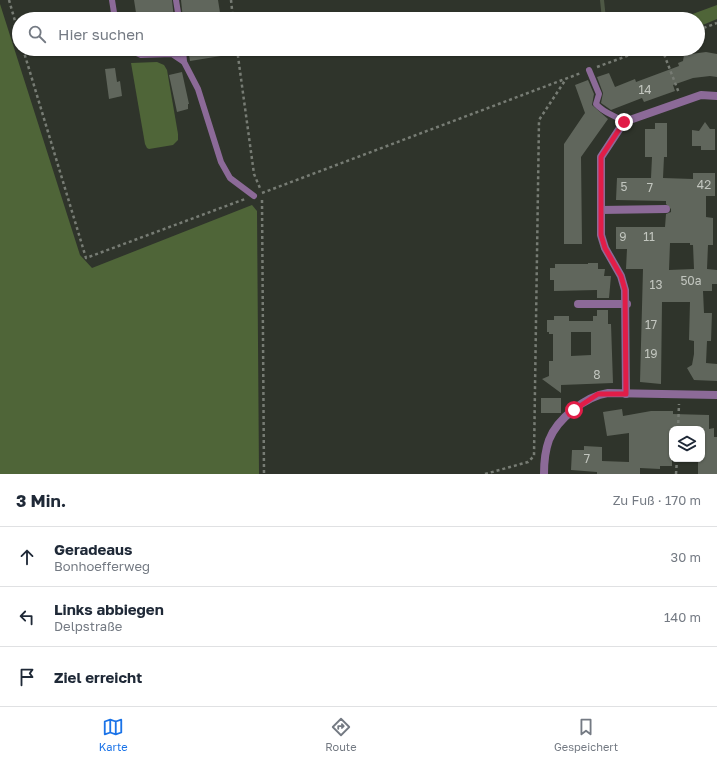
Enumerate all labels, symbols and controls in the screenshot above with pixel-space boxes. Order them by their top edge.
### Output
search box [12,12,705,56]
icon: search [26,23,48,45]
text: Hier suchen [58,25,144,43]
house number: 14 [638,82,652,97]
route end [615,113,633,131]
house number: 42 [697,177,711,192]
house number: 5 [621,179,628,194]
house number: 7 [647,180,653,195]
house number: 9 [619,229,627,244]
house number: 11 [643,229,655,244]
house number: 50a [680,273,702,288]
house number: 13 [650,277,662,292]
house number: 17 [645,317,657,332]
house number: 19 [644,346,658,361]
house number: 8 [593,367,601,382]
route start [565,401,583,419]
map controls [669,426,705,462]
button: layers [669,426,705,462]
house number: 7 [584,451,590,466]
text: 3 Min. [16,490,66,511]
text: Zu Fuß · 170 m [613,492,701,508]
text: Geradeaus [54,540,132,558]
icon: ahead [16,546,38,568]
text: 30 m [671,549,701,565]
text: Bonhoefferweg [54,558,150,574]
text: Links abbiegen [54,600,164,618]
icon: left [16,606,38,628]
text: 140 m [664,609,701,625]
text: Delpstraße [54,618,122,634]
icon: arrive [16,666,38,688]
text: Ziel erreicht [54,668,142,686]
tab: Karte [99,716,128,753]
tab: Route [325,716,357,753]
tab: Gespeichert [554,716,618,753]

